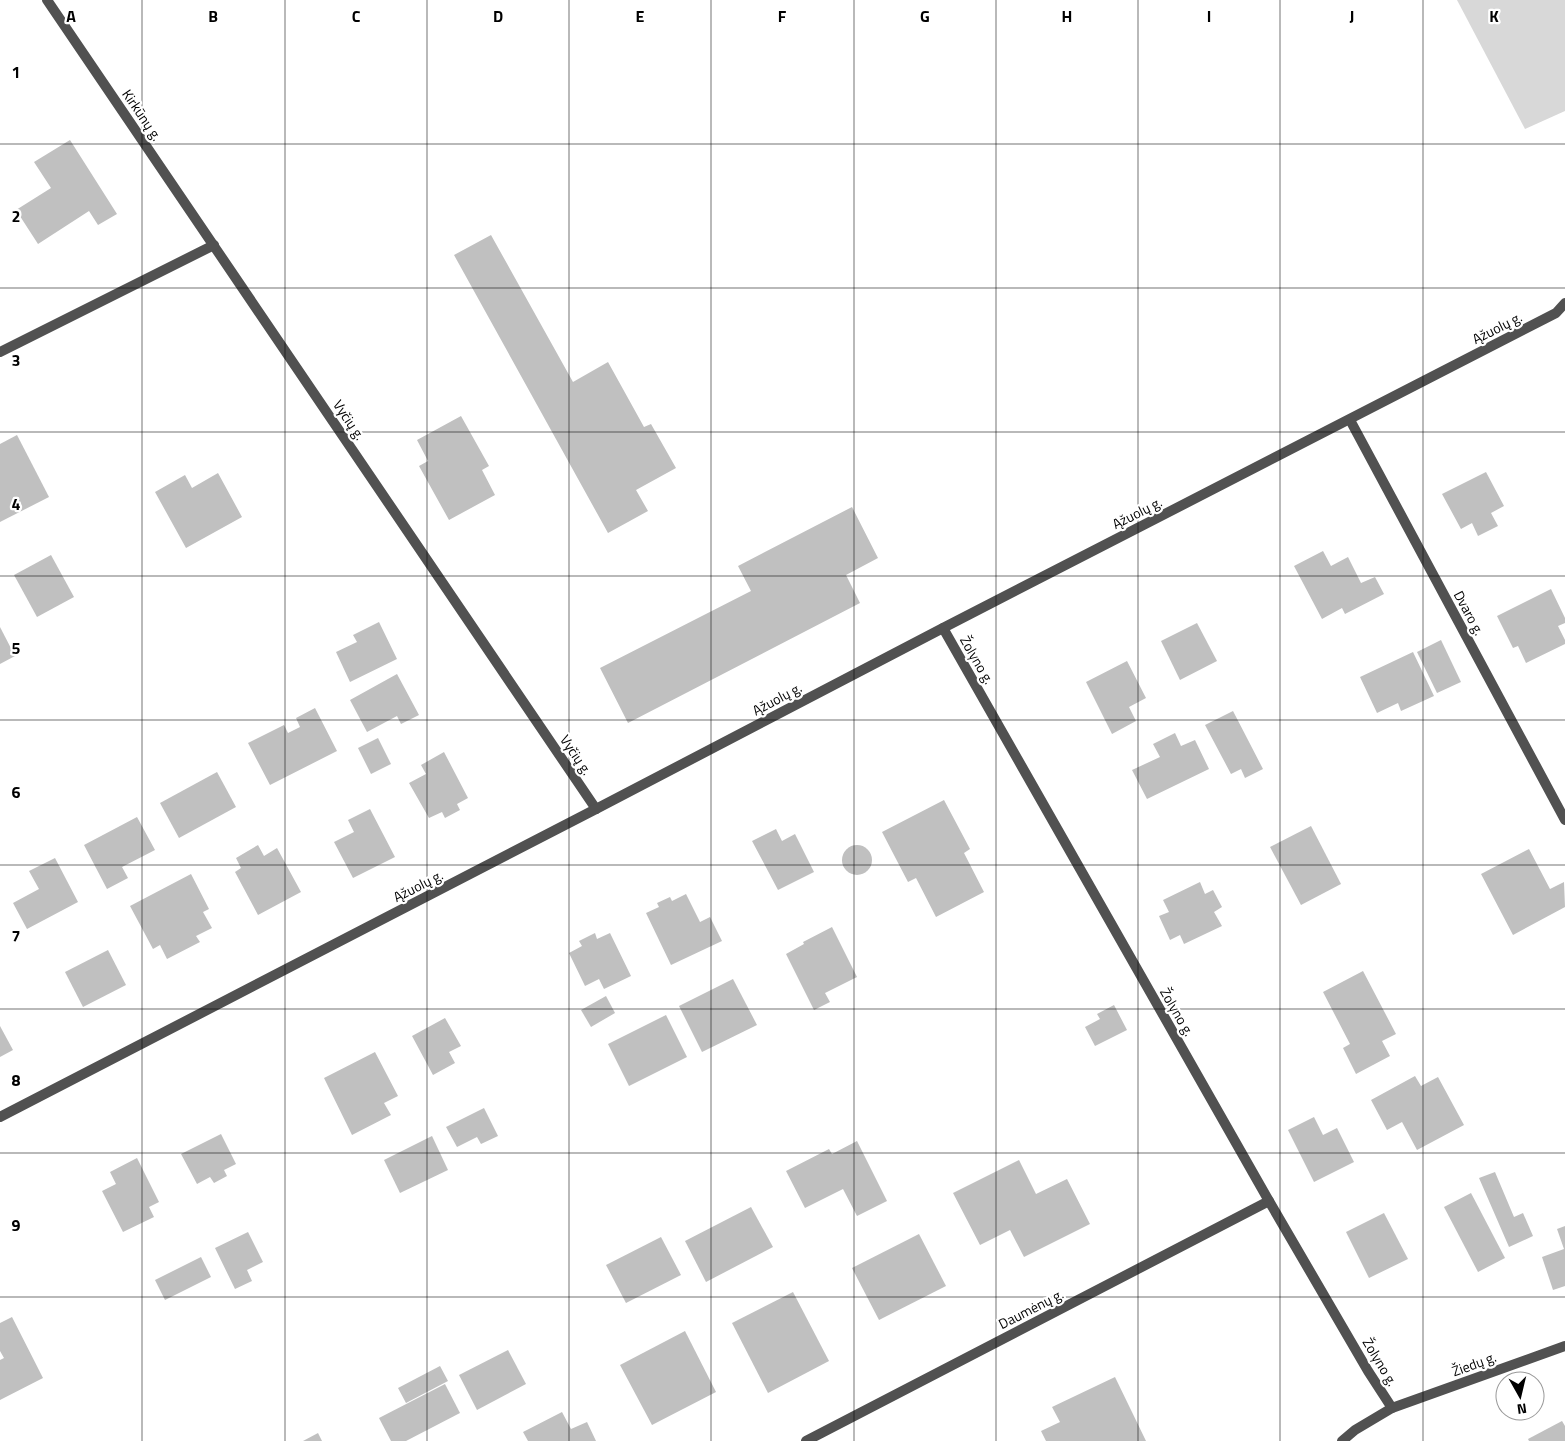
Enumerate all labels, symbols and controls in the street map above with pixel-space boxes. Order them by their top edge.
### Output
text: A [66,4,76,28]
text: B [208,4,218,28]
text: C [352,4,361,28]
text: D [493,4,503,28]
text: E [636,4,645,28]
text: F [778,4,787,28]
text: G [920,4,930,28]
text: H [1062,4,1072,28]
text: I [1207,4,1211,28]
text: J [1350,4,1354,28]
text: K [1489,4,1499,28]
text: 1 [12,60,20,84]
street label: Kirkūnų g. [117,85,167,145]
text: 2 [12,204,20,228]
street label: Ąžuolų g. [1468,306,1525,349]
text: 3 [12,348,20,372]
street label: Vyčių g. [328,395,371,444]
street label: Ąžuolų g. [1108,491,1165,534]
text: 4 [12,492,21,516]
street label: Dvaro g. [1449,587,1490,639]
street label: Žolyno g. [955,632,1000,688]
text: 5 [12,636,21,660]
street label: Ąžuolų g. [748,677,805,720]
street label: Vyčių g. [555,730,598,779]
text: 6 [12,780,21,804]
street label: Ąžuolų g. [389,864,446,907]
text: 7 [12,924,20,948]
street label: Žolyno g. [1155,984,1200,1040]
text: 8 [12,1068,21,1092]
text: 9 [12,1213,21,1237]
street label: Daumėnų g. [995,1283,1067,1334]
street label: Žolyno g. [1358,1334,1403,1390]
street label: Žiedų g. [1449,1346,1499,1381]
north arrow [1495,1371,1545,1421]
text: N [1516,1398,1528,1420]

